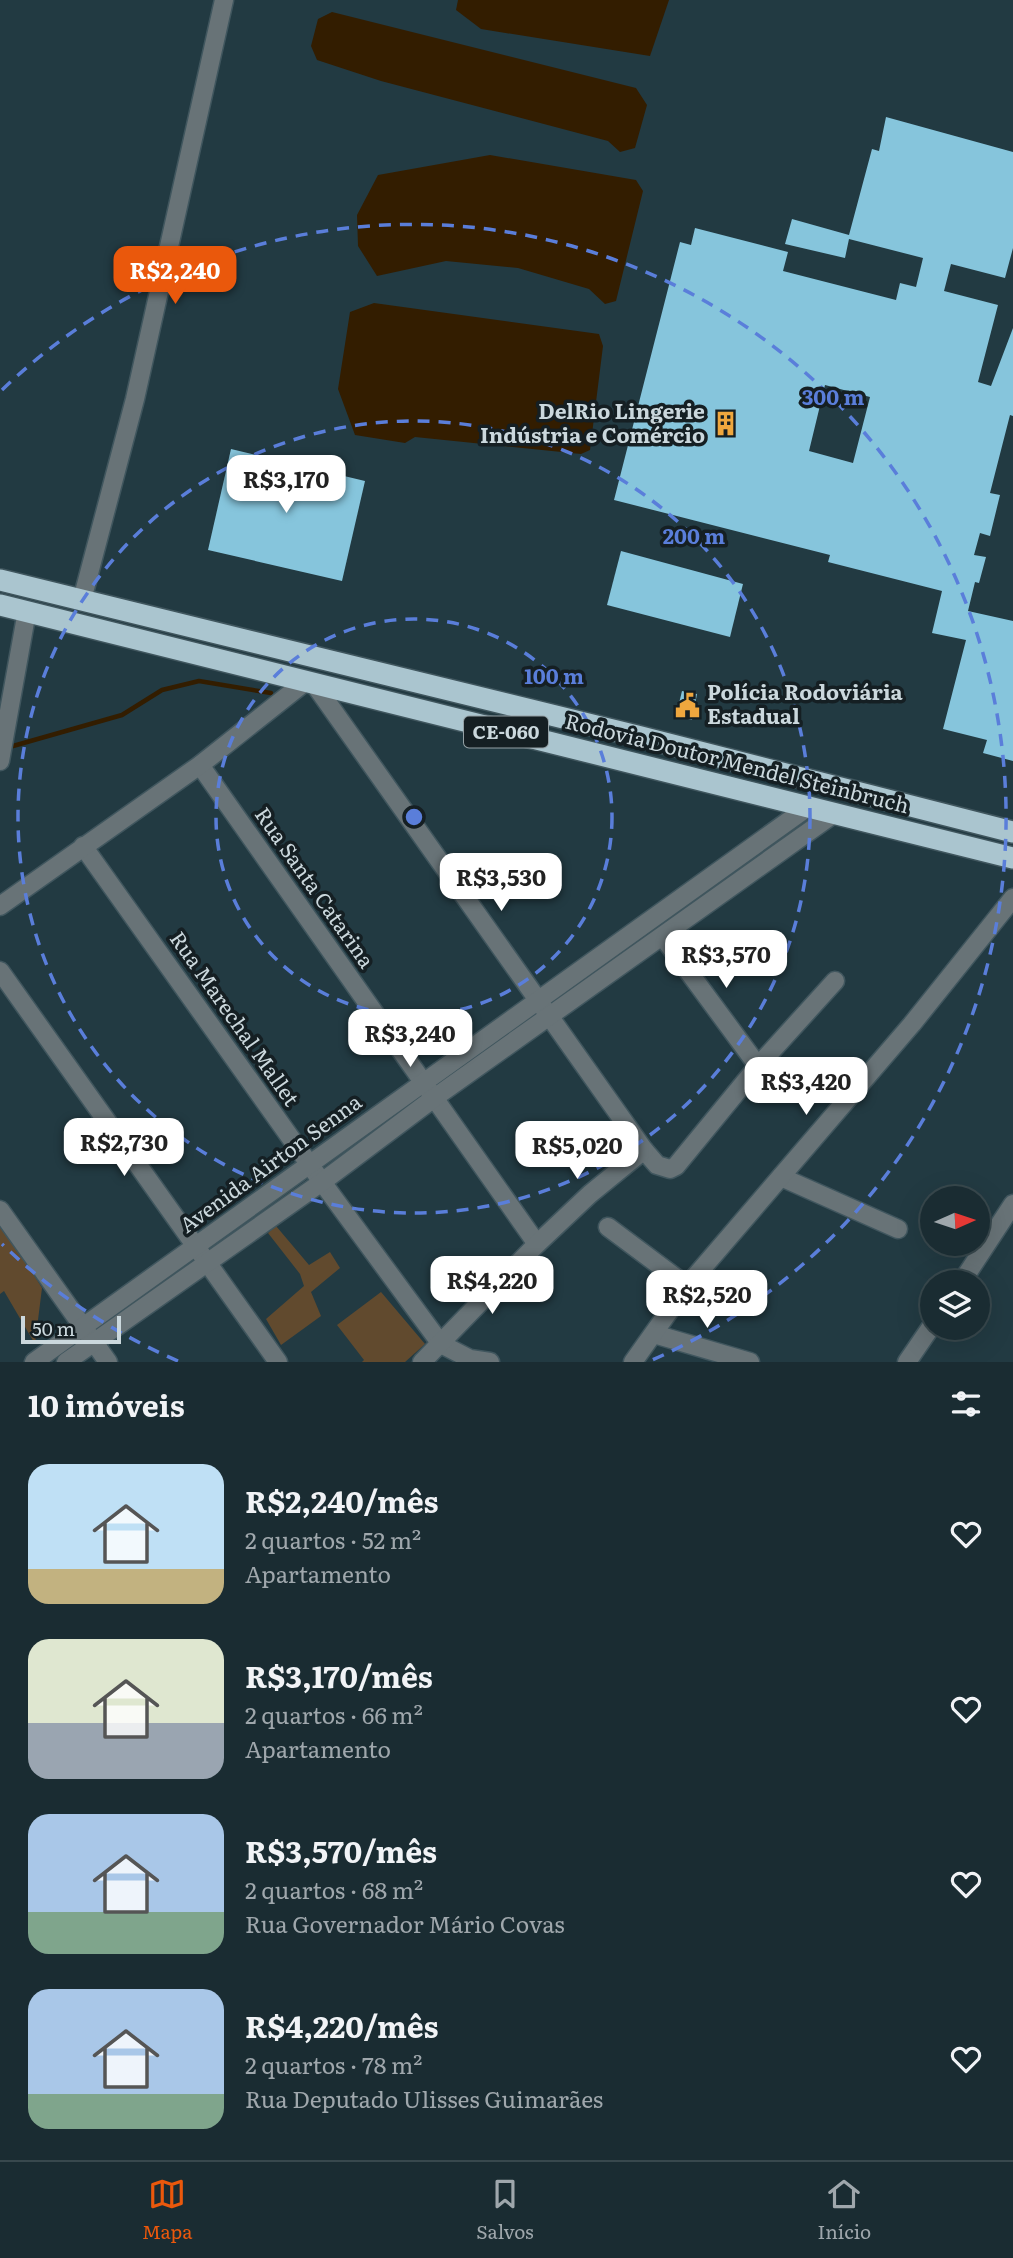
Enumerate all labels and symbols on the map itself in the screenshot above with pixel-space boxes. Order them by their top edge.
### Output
pin: R$2,240 [110,246,240,306]
text: 300 m [802,380,864,411]
place label: DelRio Lingerie Indústria e Comércio [480,394,705,449]
building icon: DelRio Lingerie Indústria e Comércio [711,410,739,438]
pin: R$3,170 [221,456,351,515]
text: 200 m [663,519,725,550]
text: 100 m [524,659,584,690]
place label: Polícia Rodoviária Estadual [707,675,904,730]
public building icon: Polícia Rodoviária Estadual [673,691,701,719]
street label: Rodovia Doutor Mendel Steinbruch [562,704,913,819]
road number: CE-060 [464,716,548,748]
street label: Rua Santa Catarina [249,800,384,974]
centre of rings [402,805,426,829]
pin: R$3,530 [436,853,566,913]
street label: Rua Marechal Mallet [164,924,308,1112]
pin: R$3,570 [661,930,791,990]
pin: R$3,240 [345,1010,475,1069]
pin: R$3,420 [741,1058,871,1117]
street label: Avenida Airton Senna [172,1085,368,1239]
pin: R$2,730 [59,1118,189,1178]
pin: R$5,020 [512,1122,642,1181]
north arrow [920,1186,990,1256]
pin: R$4,220 [427,1256,557,1316]
pin: R$2,520 [642,1270,772,1330]
scale bar [21,1313,121,1345]

